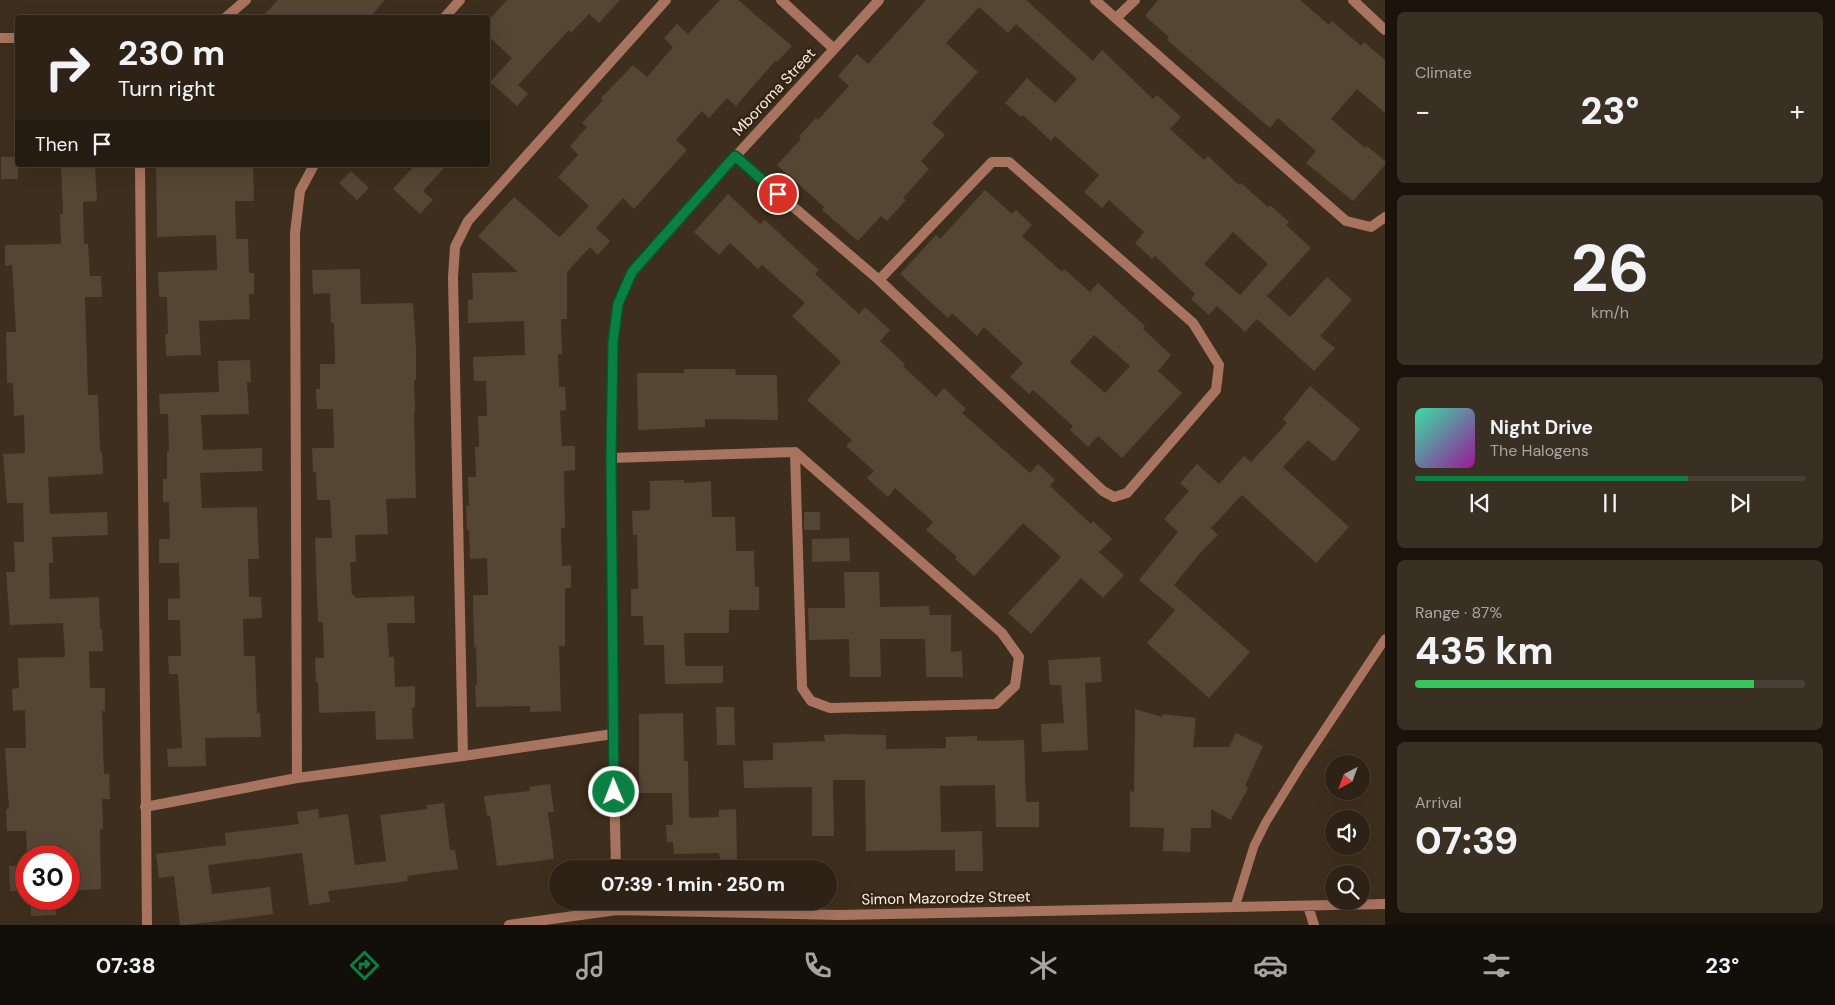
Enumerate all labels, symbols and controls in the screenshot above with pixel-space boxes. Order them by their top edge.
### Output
text: 230 m [118,30,225,76]
icon: right [35,35,100,100]
street label: Mboroma Street [728,44,820,140]
text: Climate [1415,62,1472,83]
text: Turn right [118,74,215,103]
text: 23° [1581,86,1639,136]
text: − [1415,93,1430,130]
text: + [1790,93,1805,130]
icon: arrive [88,130,116,158]
text: Then [35,132,78,157]
pin [757,173,799,215]
icon: arrive [764,180,792,208]
text: 26 [1571,227,1649,311]
text: km/h [1591,302,1629,323]
text: Night Drive [1490,415,1593,440]
text: The Halogens [1490,440,1589,461]
icon: previous [1466,489,1494,517]
icon: pause [1596,489,1624,517]
icon: next [1726,489,1754,517]
text: Range · 87% [1415,602,1502,623]
text: 435 km [1415,626,1554,676]
north arrow [1325,755,1370,800]
map controls [1325,755,1370,910]
position arrow [587,765,639,817]
text: Arrival [1415,792,1462,813]
button: sound [1325,810,1370,855]
text: 07:39 [1415,816,1518,866]
speed limit sign: 30 [15,845,80,910]
button: search [1325,865,1370,910]
text: 07:39 · 1 min · 250 m [601,872,785,897]
street label: Simon Mazorodze Street [861,887,1031,909]
icon: directions [347,948,382,983]
icon: music [573,948,608,983]
icon: phone [800,948,835,983]
icon: climate [1026,948,1061,983]
icon: car [1253,948,1288,983]
icon: filters [1479,948,1514,983]
text: 07:38 [96,951,156,980]
text: 23° [1705,951,1739,980]

